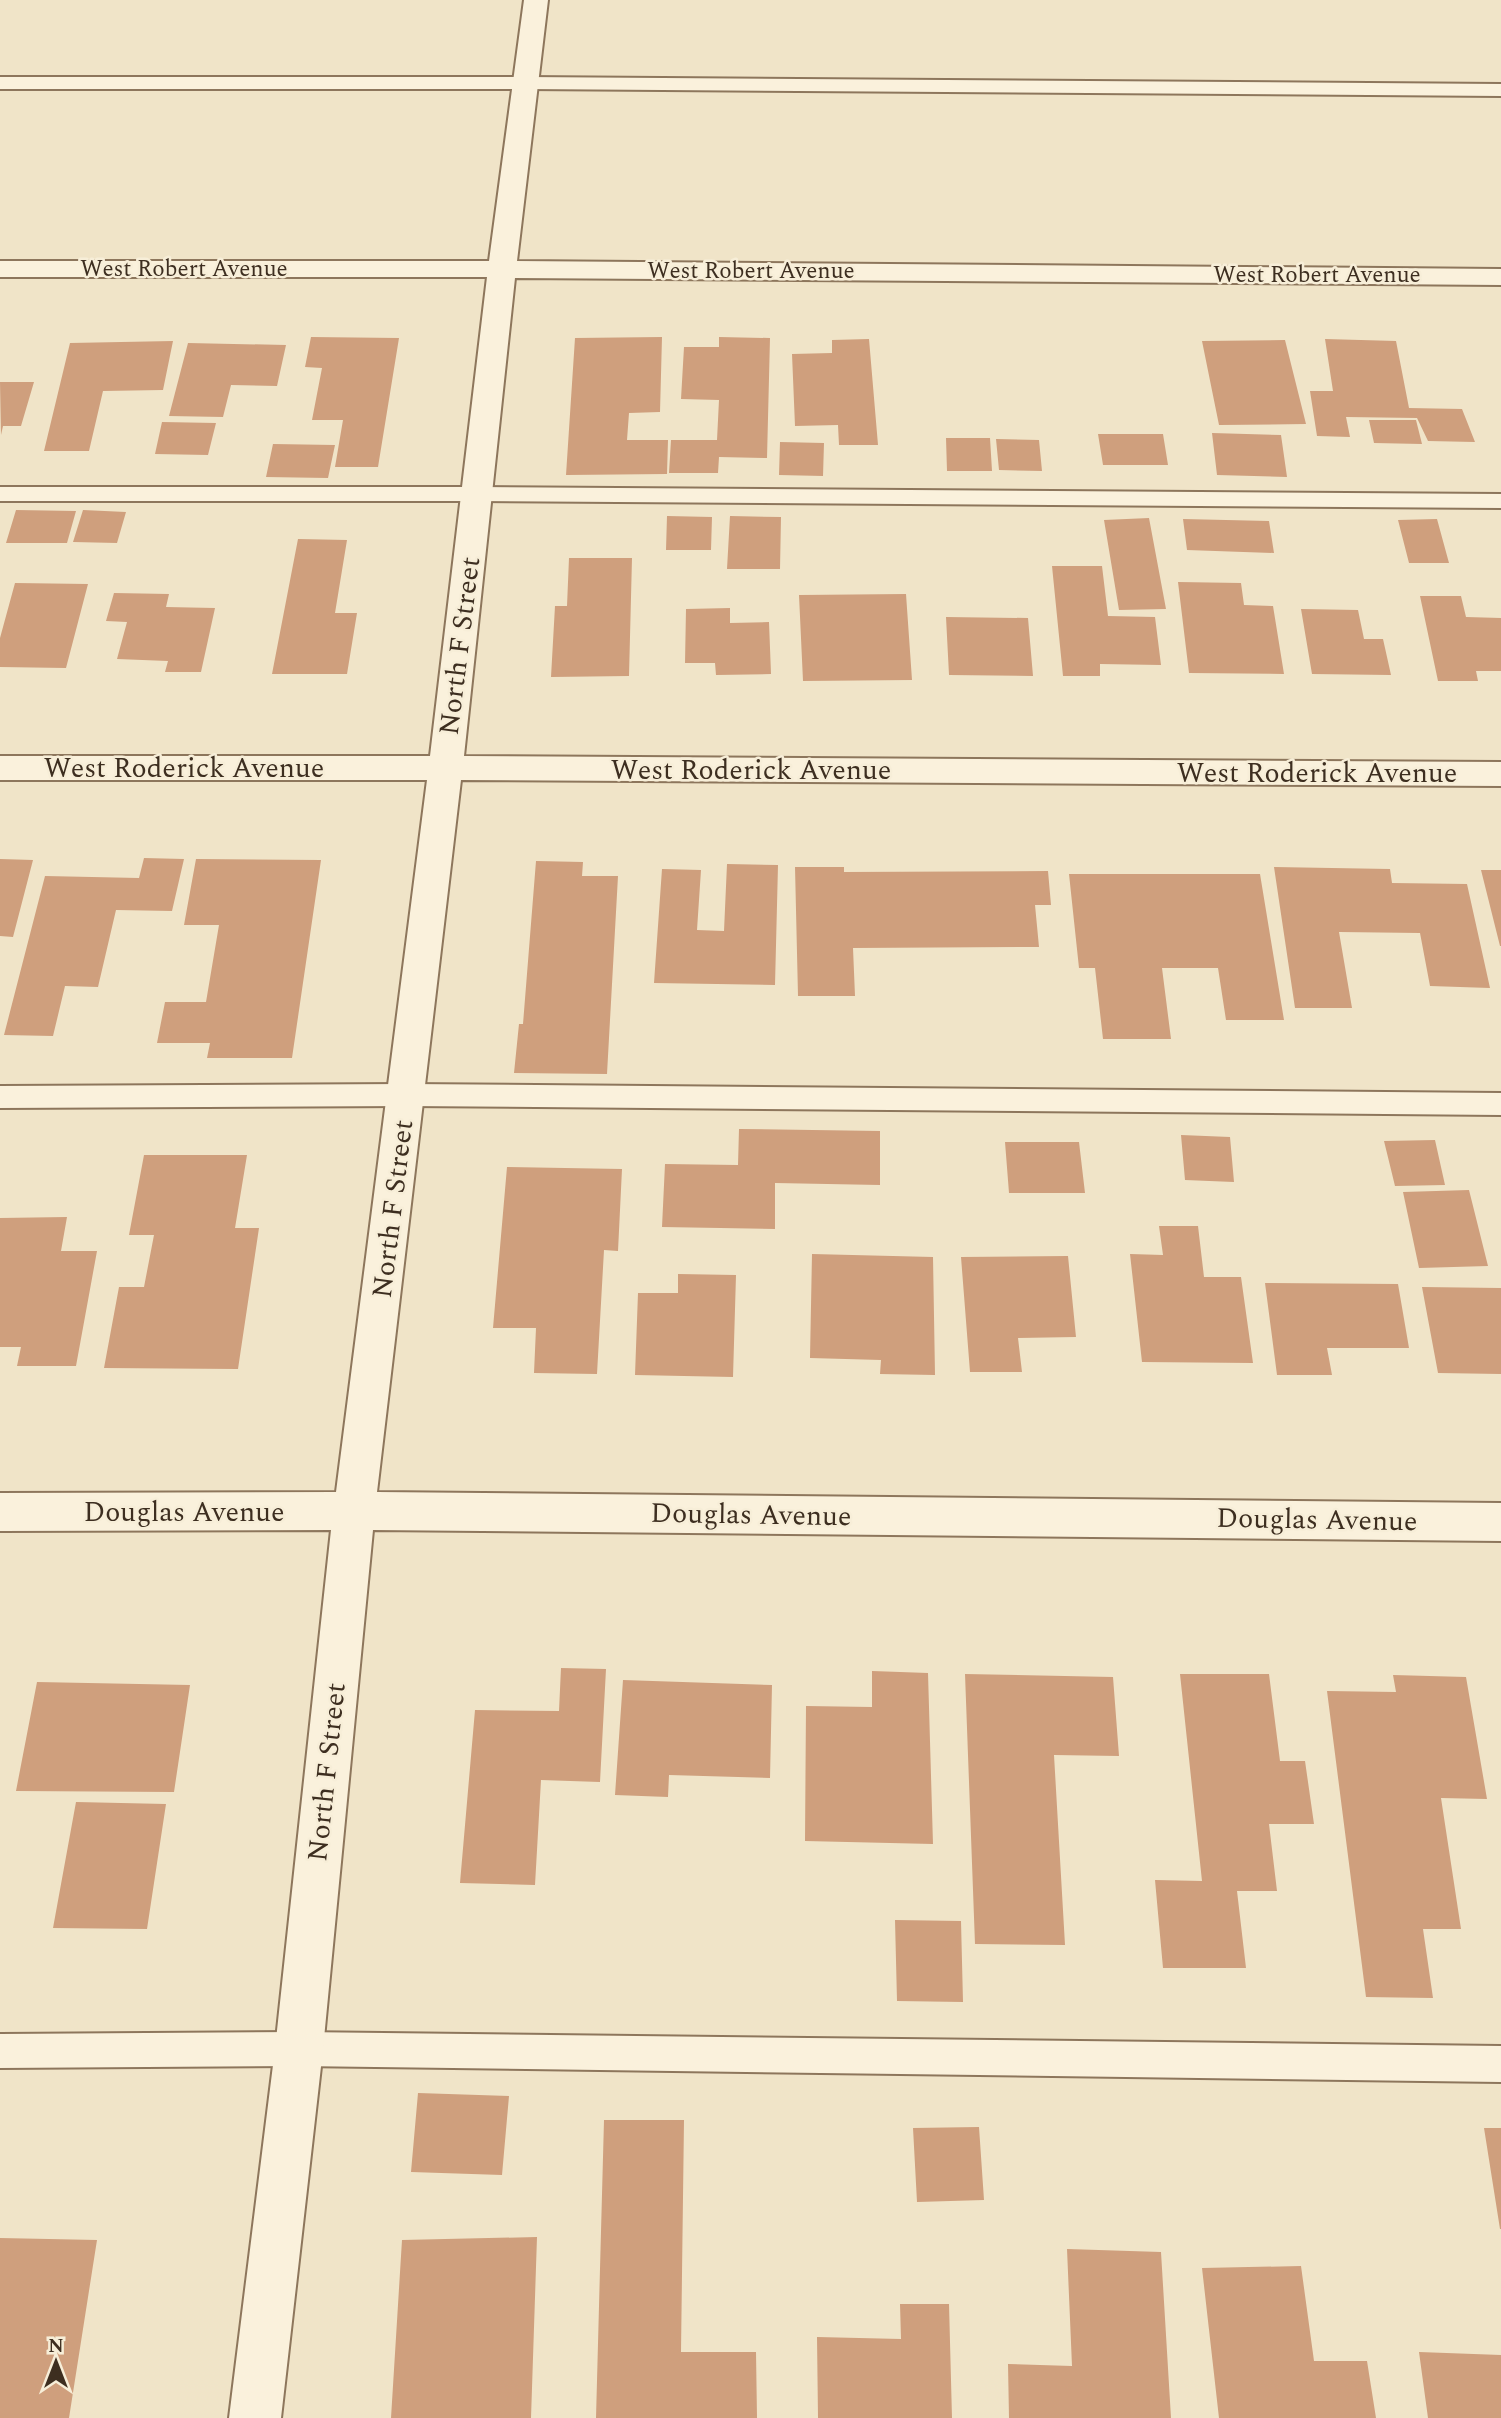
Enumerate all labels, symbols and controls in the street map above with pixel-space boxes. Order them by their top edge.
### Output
street label: West Robert Avenue [80,252,288,287]
street label: West Robert Avenue [647,254,855,289]
street label: West Robert Avenue [1213,258,1421,293]
street label: North F Street [428,554,492,738]
street label: West Roderick Avenue [44,747,324,790]
street label: West Roderick Avenue [611,749,891,792]
street label: West Roderick Avenue [1177,752,1457,795]
street label: North F Street [361,1117,425,1301]
street label: Douglas Avenue [84,1491,285,1534]
street label: Douglas Avenue [650,1492,852,1538]
street label: Douglas Avenue [1216,1497,1418,1543]
street label: North F Street [296,1680,358,1863]
north arrow [21,2327,91,2397]
text: N [48,2332,64,2361]

